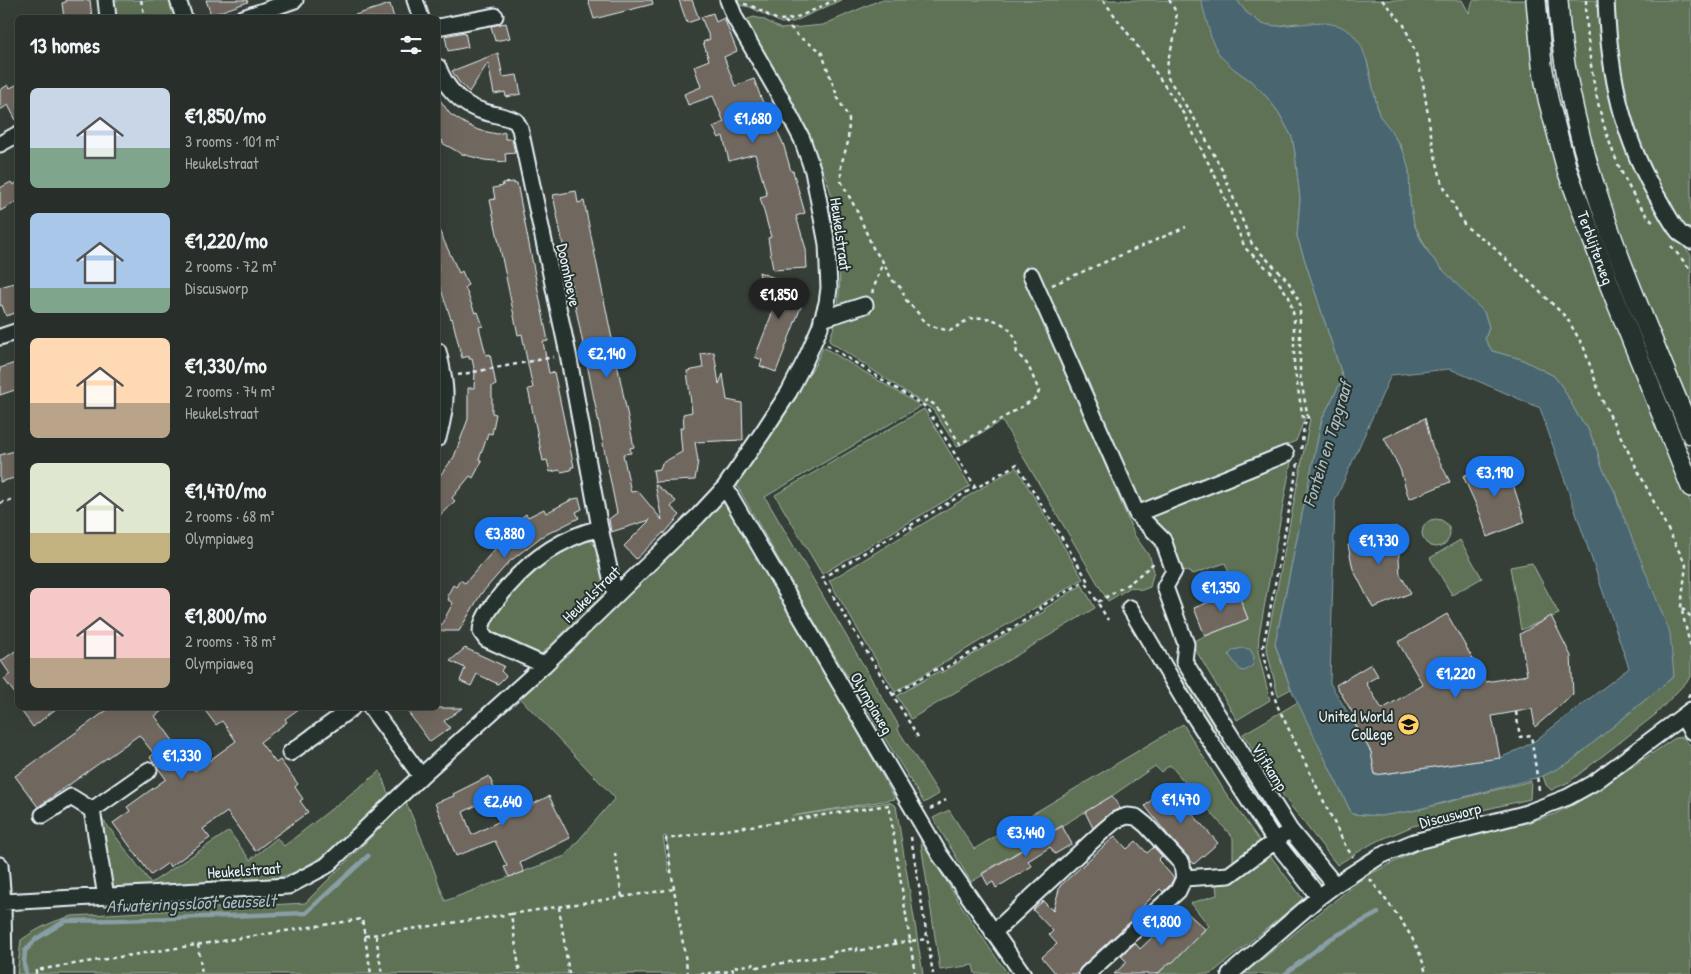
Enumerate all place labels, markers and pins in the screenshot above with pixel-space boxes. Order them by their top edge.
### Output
pin: €1,680 [712,102,794,144]
pin: €1,850 [738,278,820,320]
pin: €2,140 [566,336,648,379]
pin: €3,190 [1454,456,1536,498]
pin: €3,880 [464,516,546,559]
pin: €1,730 [1338,524,1420,566]
pin: €1,350 [1180,570,1262,613]
pin: €1,220 [1415,656,1497,699]
place label: United World College [1319,705,1394,745]
school or university icon: United World College [1397,713,1421,737]
pin: €1,330 [141,738,223,781]
pin: €1,470 [1140,782,1222,825]
pin: €2,640 [462,784,544,827]
pin: €3,440 [985,816,1067,858]
pin: €1,800 [1121,904,1203,947]

